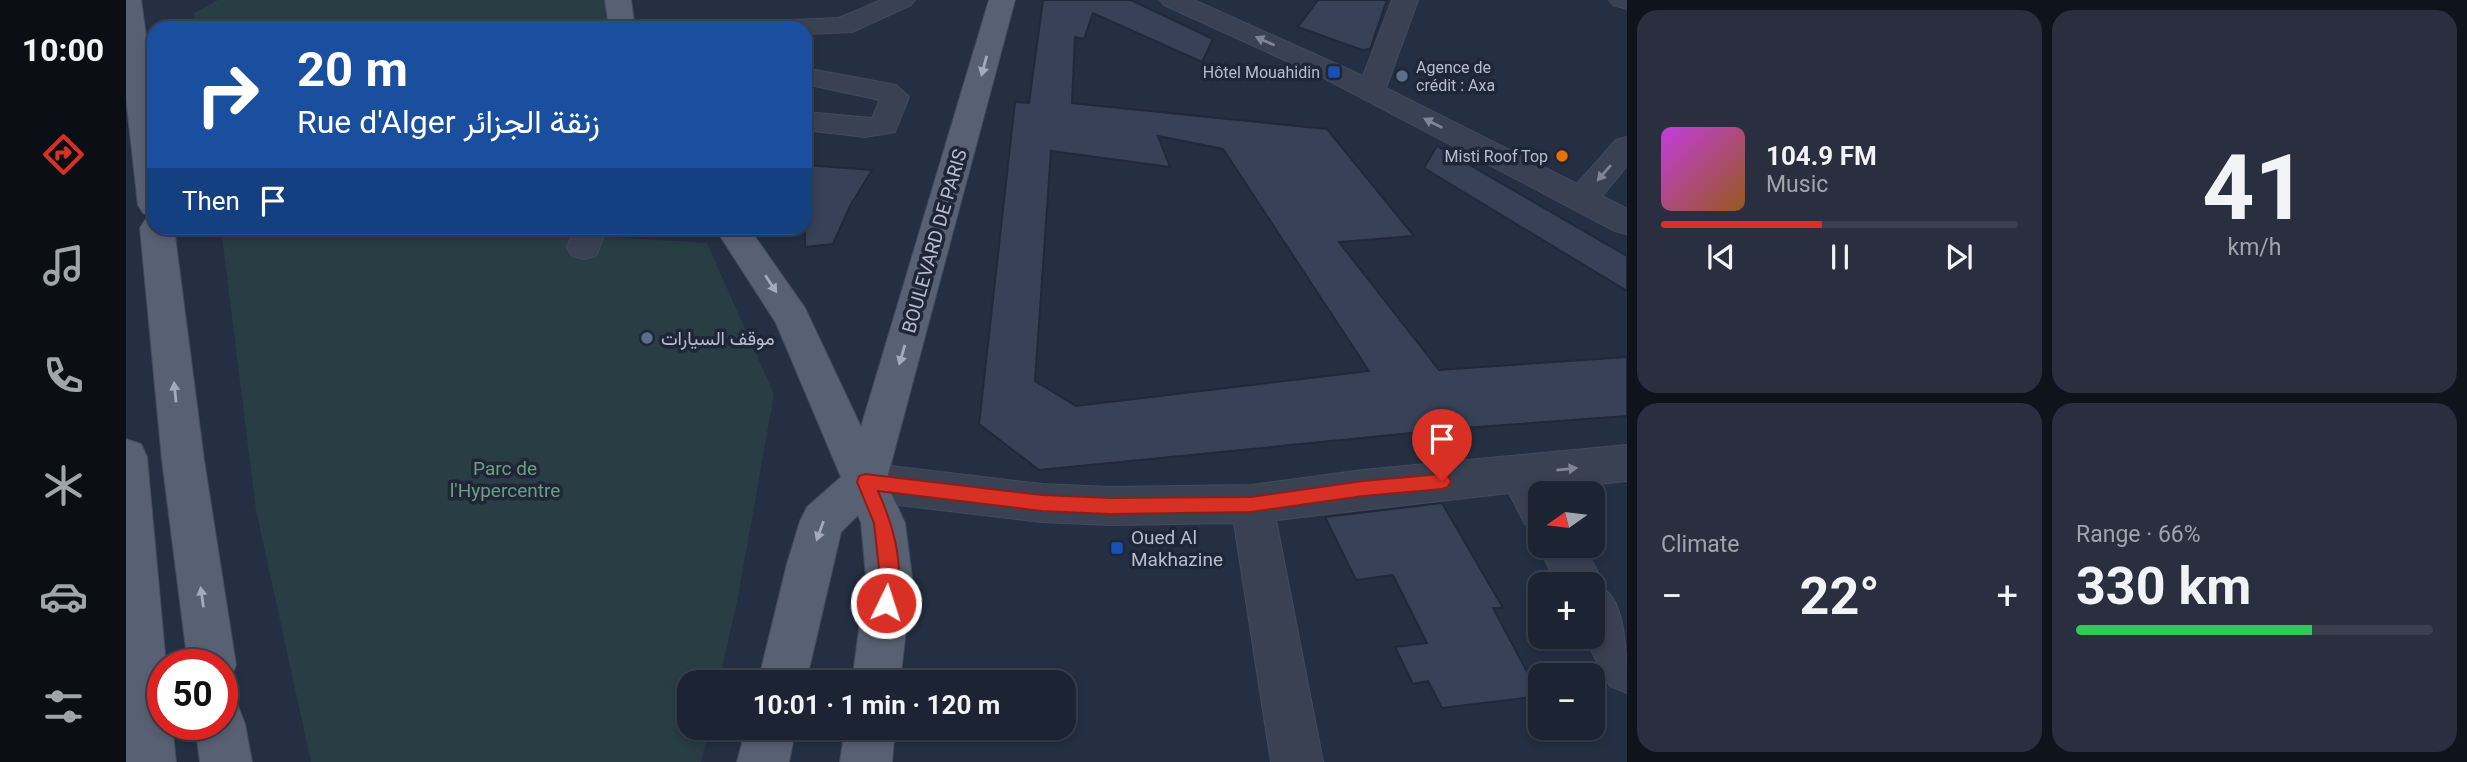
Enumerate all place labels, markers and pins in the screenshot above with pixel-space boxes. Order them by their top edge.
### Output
place label: Agence de crédit : Axa [1416,58,1495,95]
place label: Hôtel Mouahidin [1203,63,1320,82]
marker: Hôtel Mouahidin [1326,64,1342,80]
marker: Agence de crédit : Axa [1394,68,1410,84]
place label: Misti Roof Top [1445,147,1548,166]
marker: Misti Roof Top [1554,148,1570,164]
place label: موقف السيارات [661,327,775,350]
marker: موقف السيارات [639,330,655,346]
pin [1412,409,1472,481]
place label: Oued Al Makhazine [1131,526,1223,571]
marker: Oued Al Makhazine [1109,540,1125,556]

